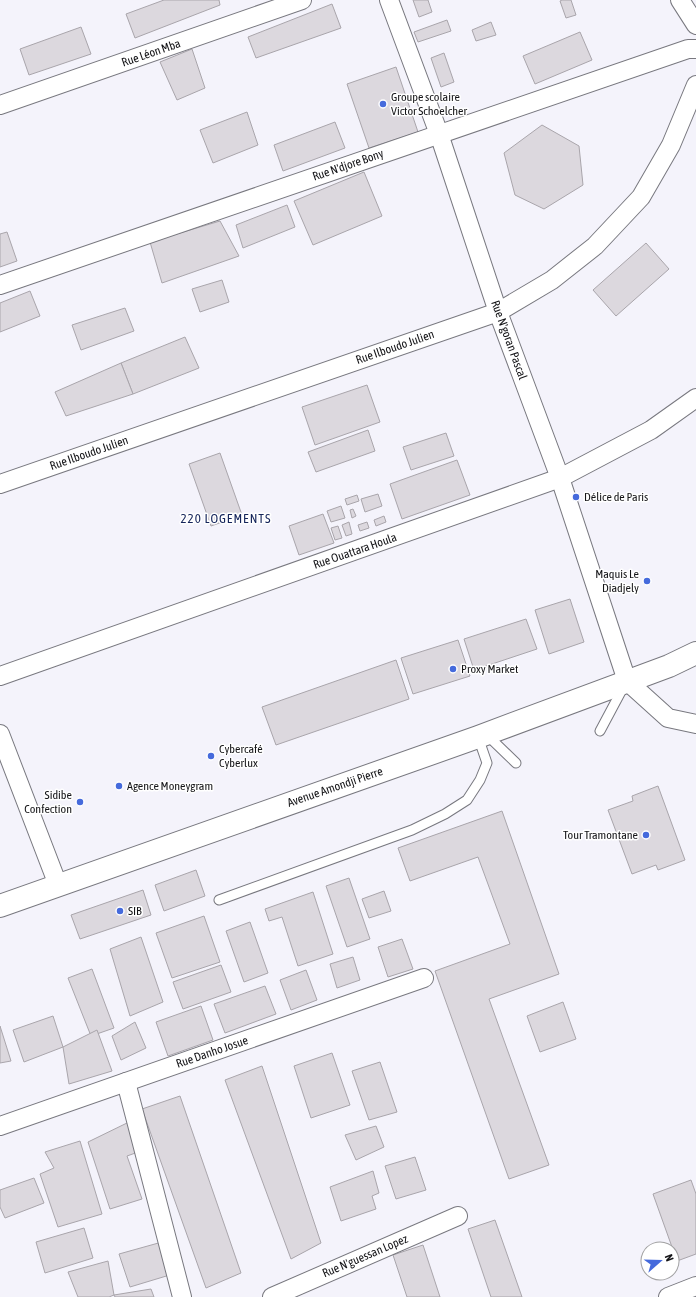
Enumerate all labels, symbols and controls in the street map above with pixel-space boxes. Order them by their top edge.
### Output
street label: Rue Léon Mba [120,36,182,70]
place label: Groupe scolaire Victor Schoelcher [391,90,467,118]
marker: Groupe scolaire Victor Schoelcher [378,99,388,109]
street label: Rue N'djore Bony [311,146,385,184]
street label: Rue N'goran Pascal [488,298,530,382]
street label: Rue Ilboudo Julien [354,327,436,367]
street label: Rue Ilboudo Julien [48,433,130,473]
place label: Délice de Paris [584,490,648,504]
marker: Délice de Paris [571,492,581,502]
district label: 220 LOGEMENTS [181,511,272,526]
street label: Rue Ouattara Houla [311,530,399,572]
place label: Maquis Le Diadjely [595,567,639,595]
marker: Maquis Le Diadjely [642,576,652,586]
place label: Proxy Market [461,662,519,676]
marker: Proxy Market [448,664,458,674]
place label: Cybercafé Cyberlux [219,742,263,770]
marker: Cybercafé Cyberlux [206,751,216,761]
street label: Avenue Amondji Pierre [285,764,385,810]
place label: Agence Moneygram [127,779,213,793]
marker: Agence Moneygram [114,781,124,791]
place label: Sidibe Confection [24,788,72,816]
marker: Sidibe Confection [75,797,85,807]
place label: Tour Tramontane [563,828,638,842]
marker: Tour Tramontane [641,830,651,840]
place label: SIB [128,904,142,918]
marker: SIB [115,906,125,916]
street label: Rue Danho Josue [174,1033,250,1071]
street label: Rue N'guessan Lopez [320,1231,411,1280]
north arrow [640,1241,680,1281]
text: N [663,1252,676,1263]

